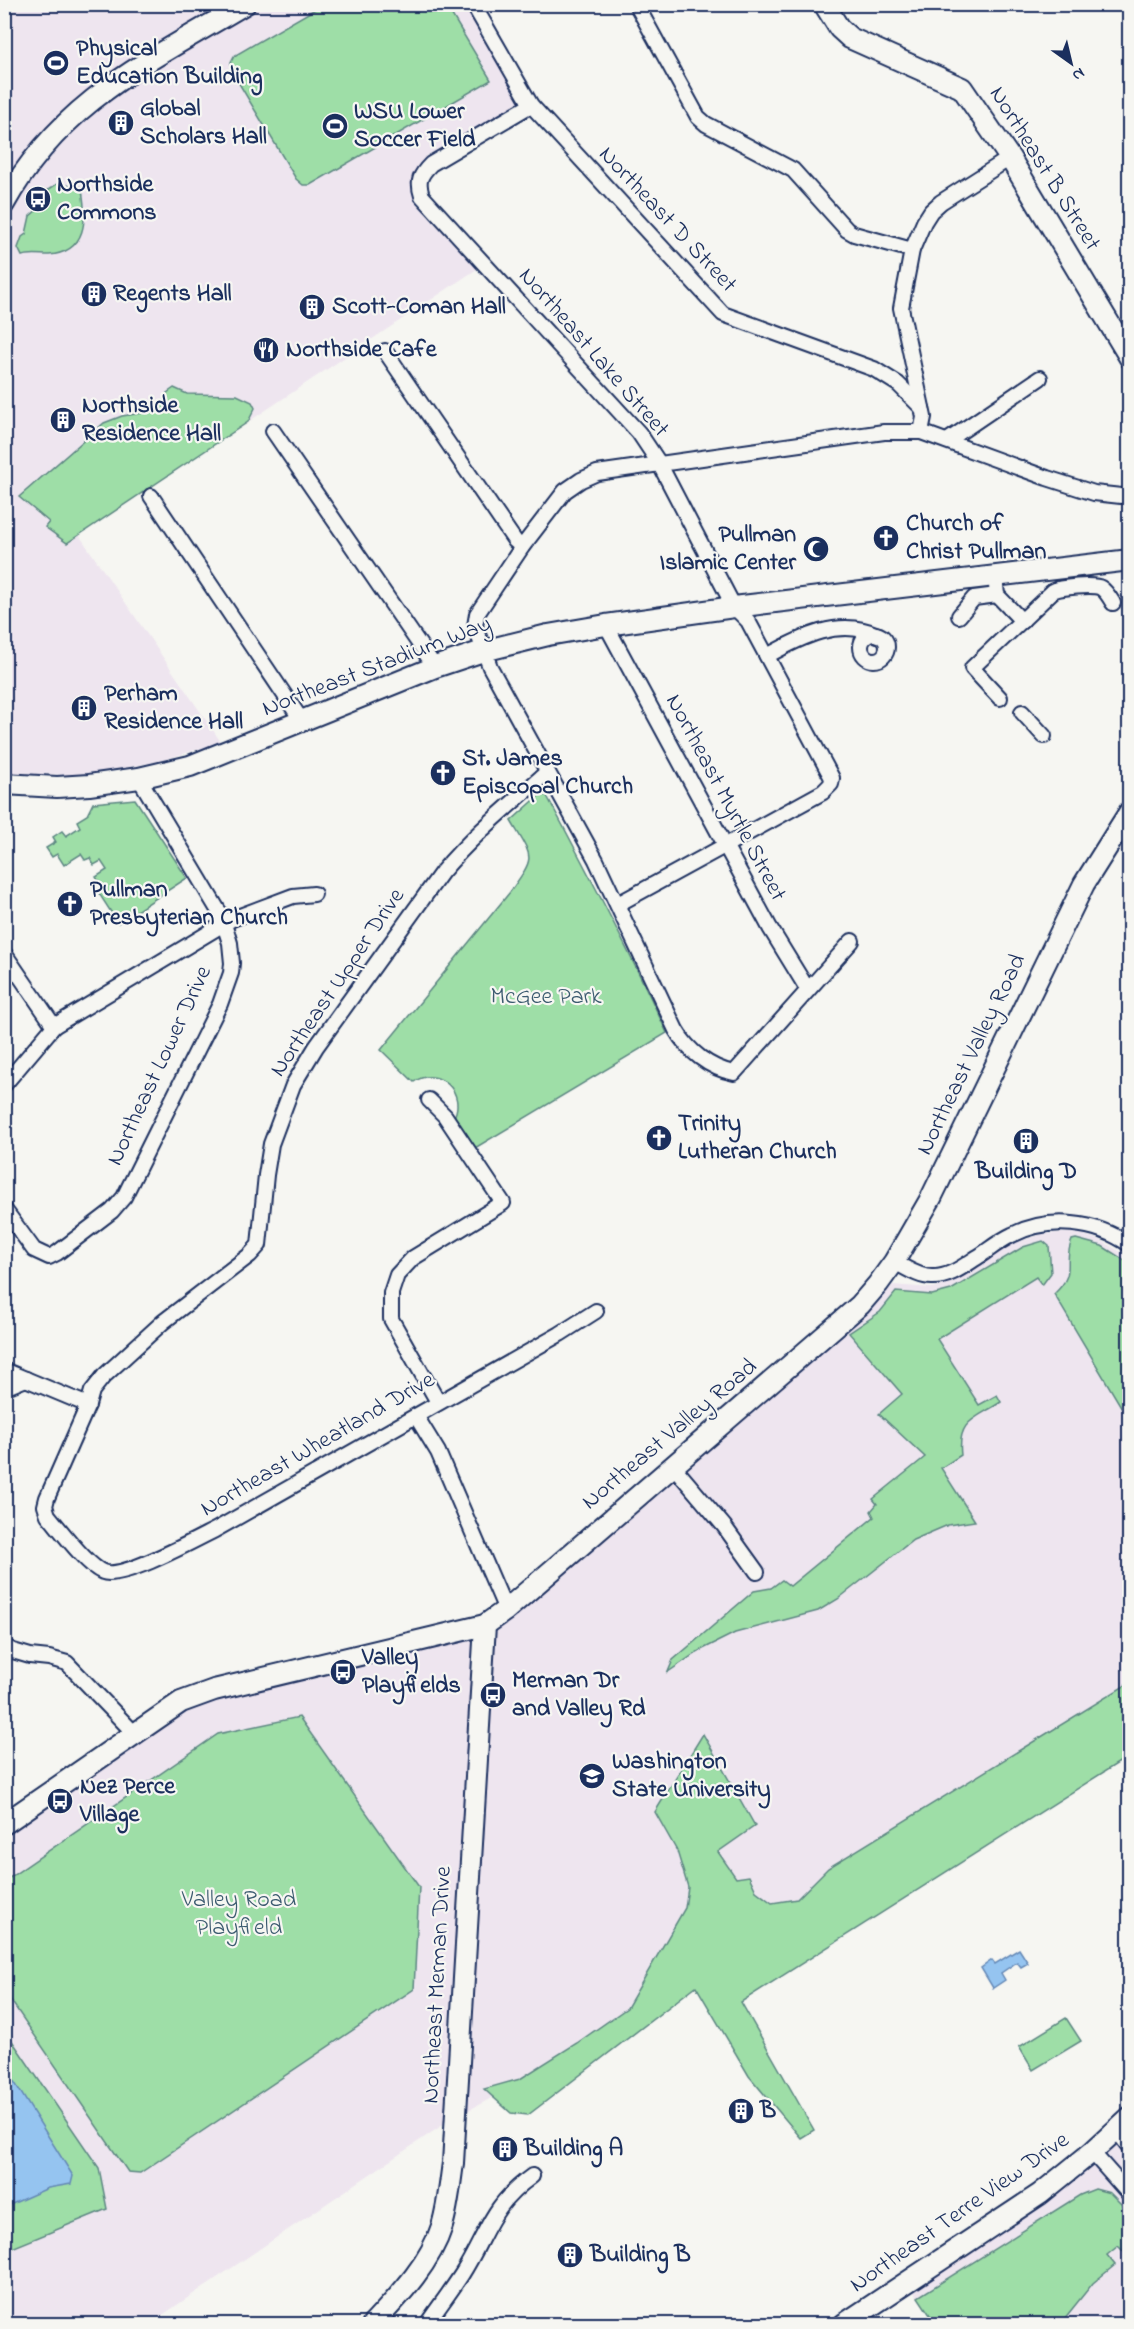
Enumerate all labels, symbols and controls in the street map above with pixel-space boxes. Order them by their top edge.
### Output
place label: Physical Education Building [76,32,263,96]
north arrow [1041,33,1101,93]
sports icon: Physical Education Building [41,48,71,78]
text: N [1067,61,1089,87]
street label: Northeast B Street [979,80,1109,258]
place label: Global Scholars Hall [140,92,267,155]
place label: WSU Lower Soccer Field [354,95,476,158]
building icon: Global Scholars Hall [106,108,136,138]
sports icon: WSU Lower Soccer Field [320,111,350,141]
street label: Northeast D Street [590,139,744,301]
place label: Northside Commons [57,168,156,231]
bus stop icon: Northside Commons [23,184,53,214]
street label: Northeast Lake Street [509,260,677,446]
place label: Regents Hall [113,277,232,313]
building icon: Regents Hall [79,279,109,309]
place label: Scott-Coman Hall [332,290,506,325]
building icon: Scott-Coman Hall [297,292,327,322]
place label: Northside Cafe [286,333,438,368]
restaurant icon: Northside Cafe [251,335,281,365]
place label: Northside Residence Hall [82,389,221,452]
building icon: Northside Residence Hall [48,405,78,435]
place label: Church of Christ Pullman [906,507,1046,570]
place label: Pullman Islamic Center [660,518,797,581]
church icon: Church of Christ Pullman [871,523,901,553]
mosque icon: Pullman Islamic Center [801,534,831,564]
street label: Northeast Stadium Way [257,607,497,728]
place label: Perham Residence Hall [104,677,243,740]
street label: Northeast Myrtle Street [655,688,795,908]
building icon: Perham Residence Hall [69,693,99,723]
place label: St. James Episcopal Church [462,742,633,805]
church icon: St. James Episcopal Church [428,758,458,788]
place label: Pullman Presbyterian Church [90,873,288,937]
street label: Northeast Upper Drive [262,881,414,1084]
church icon: Pullman Presbyterian Church [55,889,85,919]
street label: Northeast Valley Road [908,948,1037,1162]
street label: Northeast Lower Drive [98,960,222,1172]
park label: McGee Park [490,980,602,1015]
place label: Trinity Lutheran Church [678,1107,837,1170]
church icon: Trinity Lutheran Church [644,1123,674,1153]
building icon: Building D [1011,1126,1041,1156]
place label: Building D [974,1155,1077,1191]
street label: Northeast Valley Road [574,1351,767,1520]
street label: Northeast Wheatland Drive [194,1363,442,1527]
place label: Valley Playfields [361,1641,461,1705]
bus stop icon: Valley Playfields [328,1657,358,1687]
place label: Merman Dr and Valley Rd [512,1664,646,1728]
bus stop icon: Merman Dr and Valley Rd [478,1680,508,1710]
place label: Washington State University [612,1745,771,1809]
school or university icon: Washington State University [577,1761,607,1791]
place label: Nez Perce Village [79,1770,176,1834]
bus stop icon: Nez Perce Village [45,1786,75,1816]
street label: Northeast Merman Drive [414,1865,462,2105]
park label: Valley Road Playfield [181,1883,297,1947]
place label: B [759,2094,776,2129]
building icon: B [726,2096,756,2126]
street label: Northeast Terre View Drive [843,2124,1077,2302]
place label: Building A [523,2132,624,2168]
building icon: Building A [490,2134,520,2164]
place label: Building B [589,2238,691,2274]
building icon: Building B [555,2240,585,2270]

